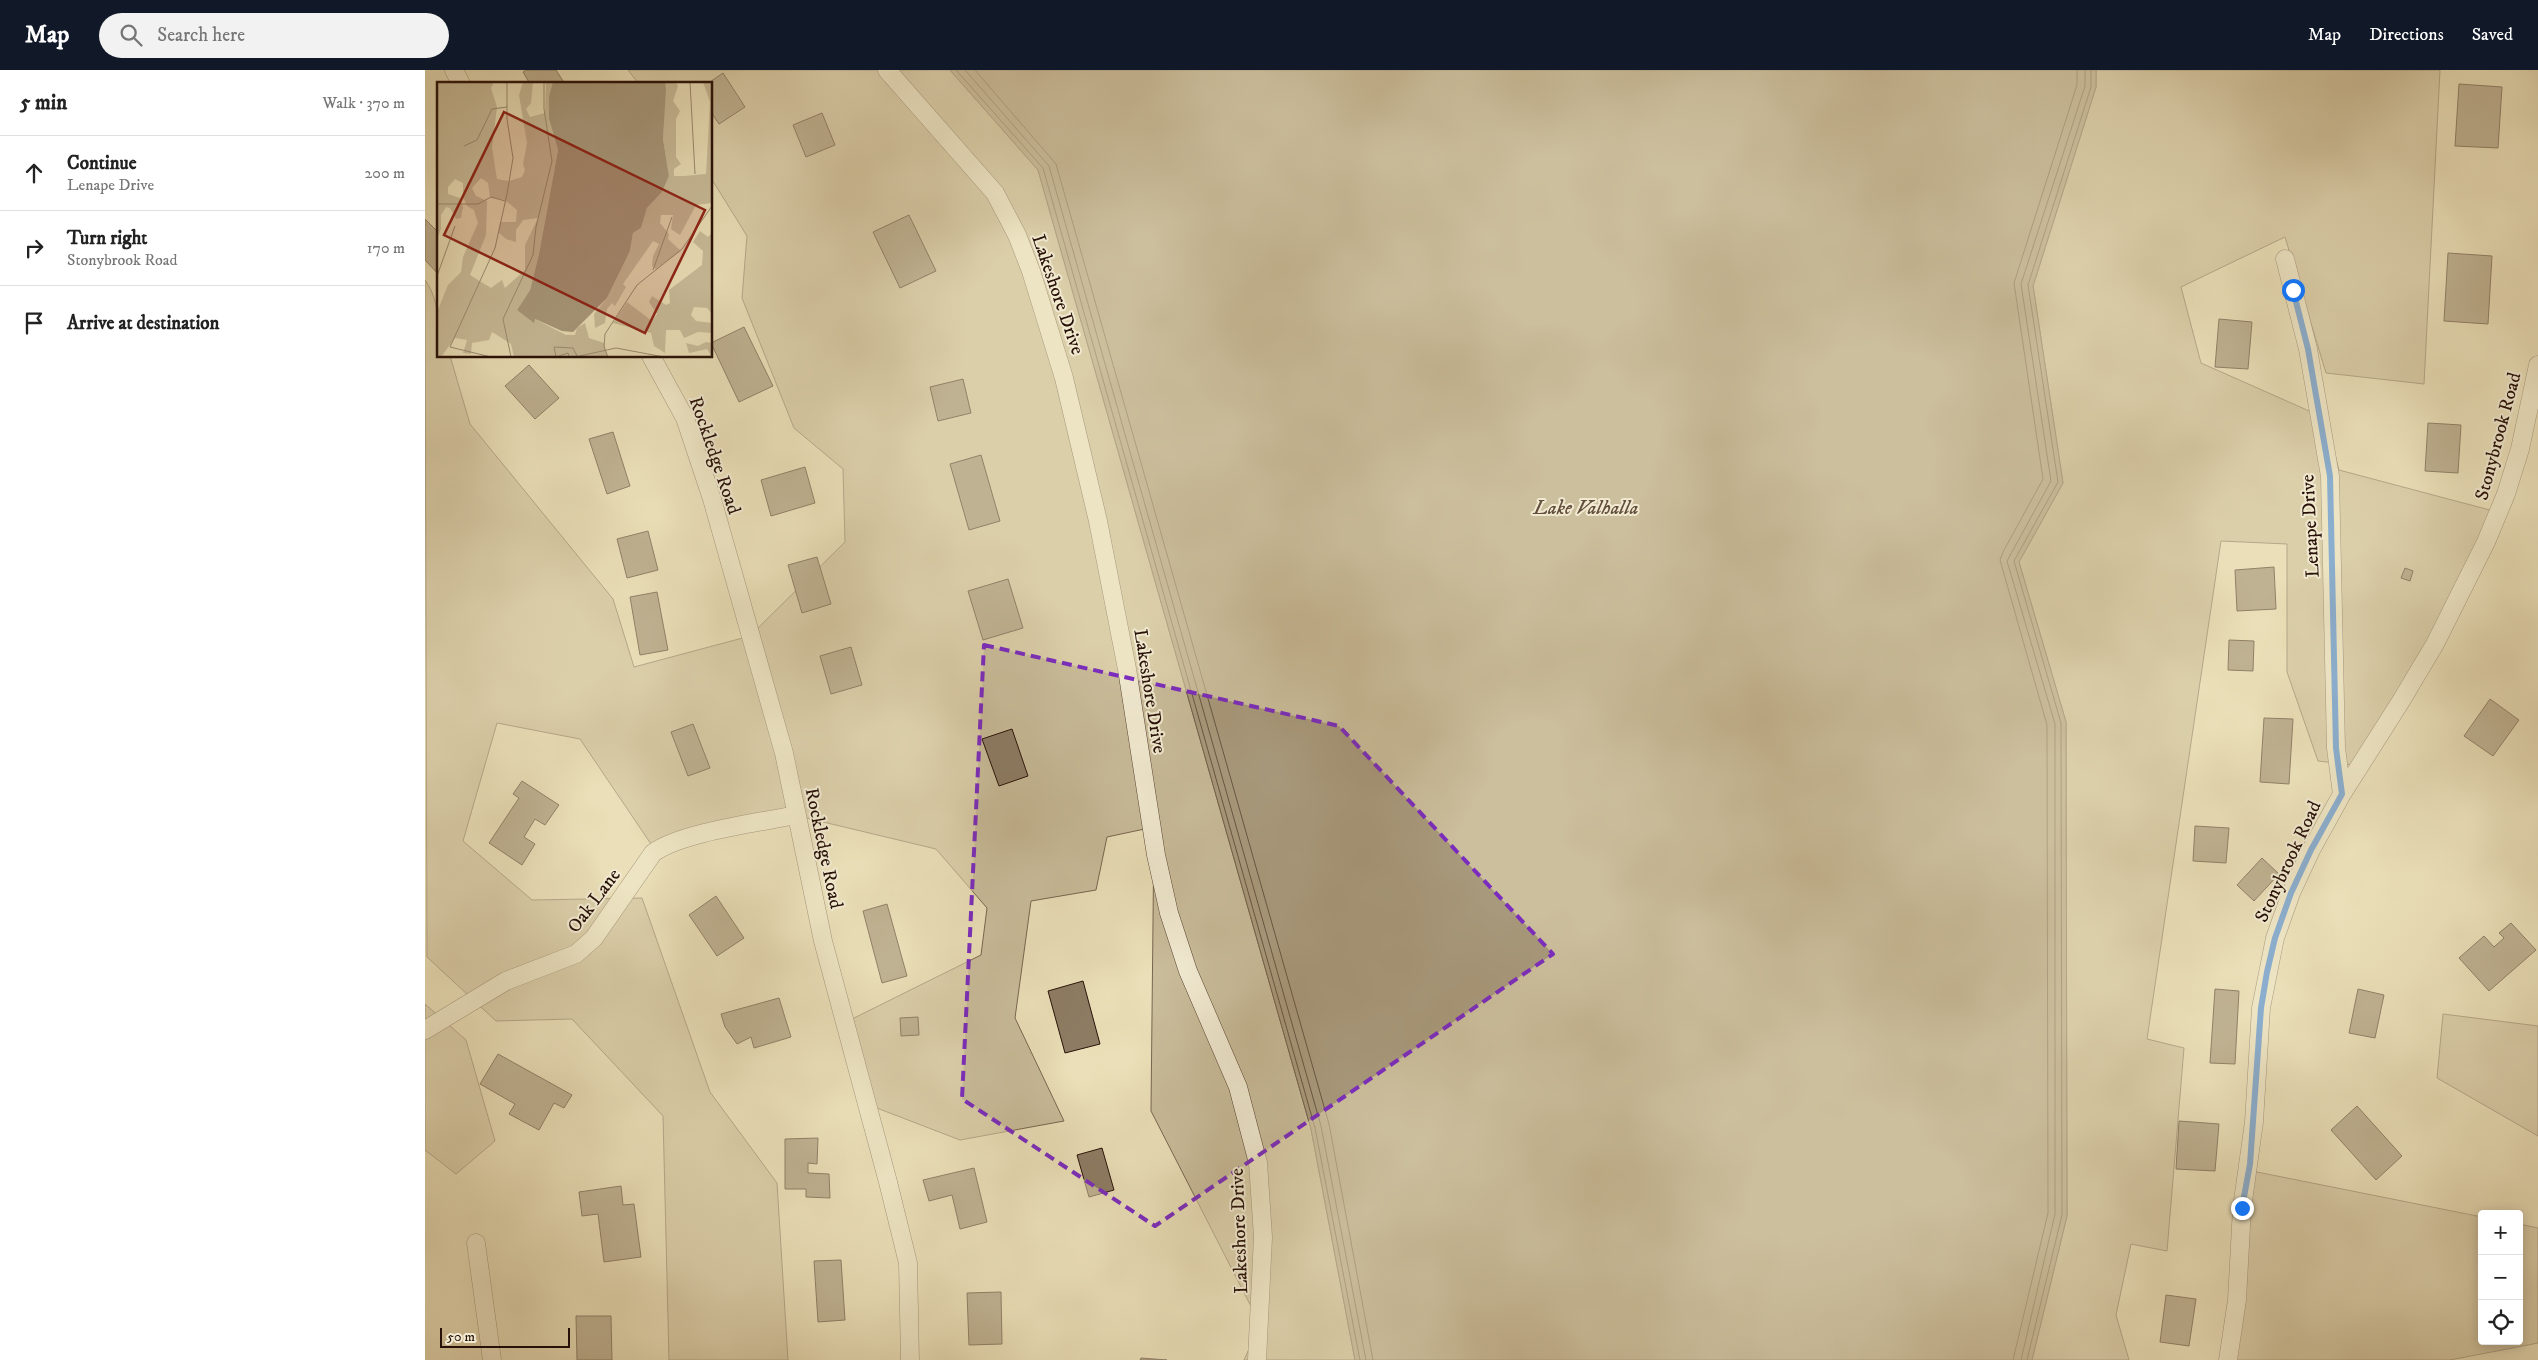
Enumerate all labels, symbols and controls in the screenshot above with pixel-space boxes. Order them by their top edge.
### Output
search box [99,13,449,58]
text: Map [25,20,69,50]
icon: search [117,21,145,49]
text: Search here [157,24,245,47]
text: Map [2308,24,2341,46]
text: Directions [2369,24,2444,46]
text: Saved [2472,24,2513,46]
inset map [437,82,713,358]
text: 5 min [20,90,67,116]
text: Walk · 370 m [323,93,405,113]
text: Continue [67,152,137,175]
icon: ahead [20,159,48,187]
text: 200 m [364,163,405,183]
text: Lenape Drive [67,175,154,195]
text: Turn right [67,227,147,250]
street label: Lakeshore Drive [1026,231,1089,358]
icon: right [20,234,48,262]
text: 170 m [367,238,405,258]
text: Stonybrook Road [67,250,178,270]
route start [2282,279,2305,302]
icon: arrive [20,309,48,337]
text: Arrive at destination [67,312,219,335]
street label: Stonybrook Road [2470,370,2527,503]
street label: Rockledge Road [684,394,746,518]
street label: Lenape Drive [2296,474,2325,578]
water label: Lake Valhalla [1533,496,1638,521]
street label: Lakeshore Drive [1128,627,1171,755]
street label: Rockledge Road [800,786,848,911]
street label: Stonybrook Road [2250,797,2327,926]
street label: Oak Lane [563,864,626,938]
street label: Lakeshore Drive [1226,1168,1253,1294]
route end [2231,1197,2254,1220]
map controls [2478,1210,2523,1345]
button: + [2478,1210,2523,1255]
button: − [2478,1255,2523,1300]
button: locate [2478,1300,2523,1345]
scale bar [440,1325,570,1348]
text: 50 m [447,1328,475,1346]

